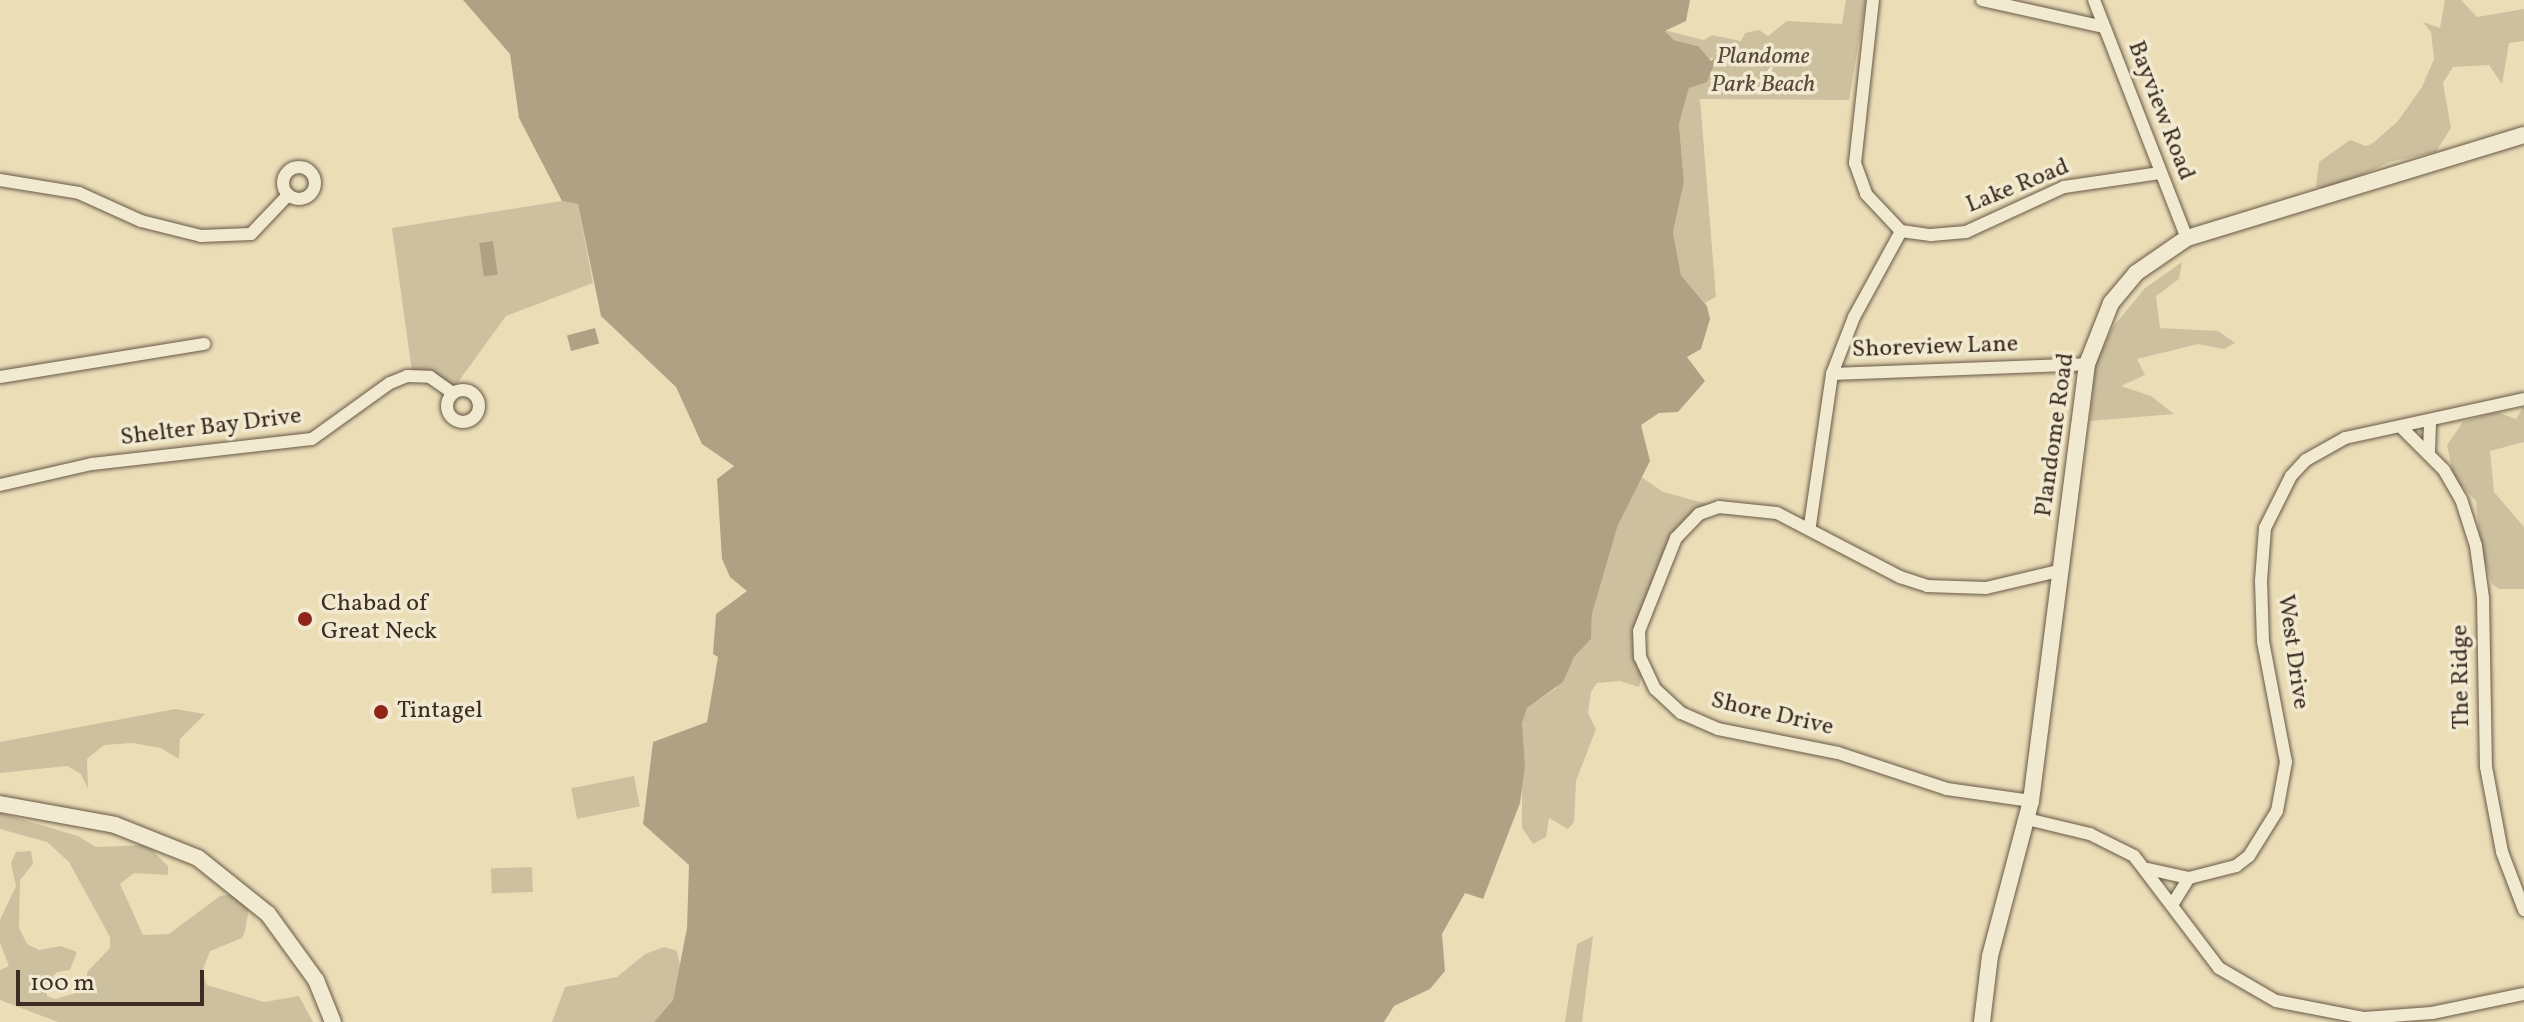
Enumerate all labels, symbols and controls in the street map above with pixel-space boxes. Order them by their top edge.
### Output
street label: Bayview Road [2120,37,2200,185]
park label: Plandome Park Beach [1711,44,1815,100]
street label: Lake Road [1962,153,2074,221]
street label: Shoreview Lane [1851,331,2019,365]
street label: Plandome Road [2030,351,2082,519]
street label: Shelter Bay Drive [118,403,304,453]
place label: Chabad of Great Neck [321,591,437,647]
street label: West Drive [2270,593,2314,711]
marker: Chabad of Great Neck [296,610,314,628]
street label: The Ridge [2447,624,2477,730]
street label: Shore Drive [1708,687,1836,743]
place label: Tintagel [397,698,483,726]
marker: Tintagel [372,703,390,721]
scale bar [20,954,208,1004]
text: 100 m [30,967,95,1001]

